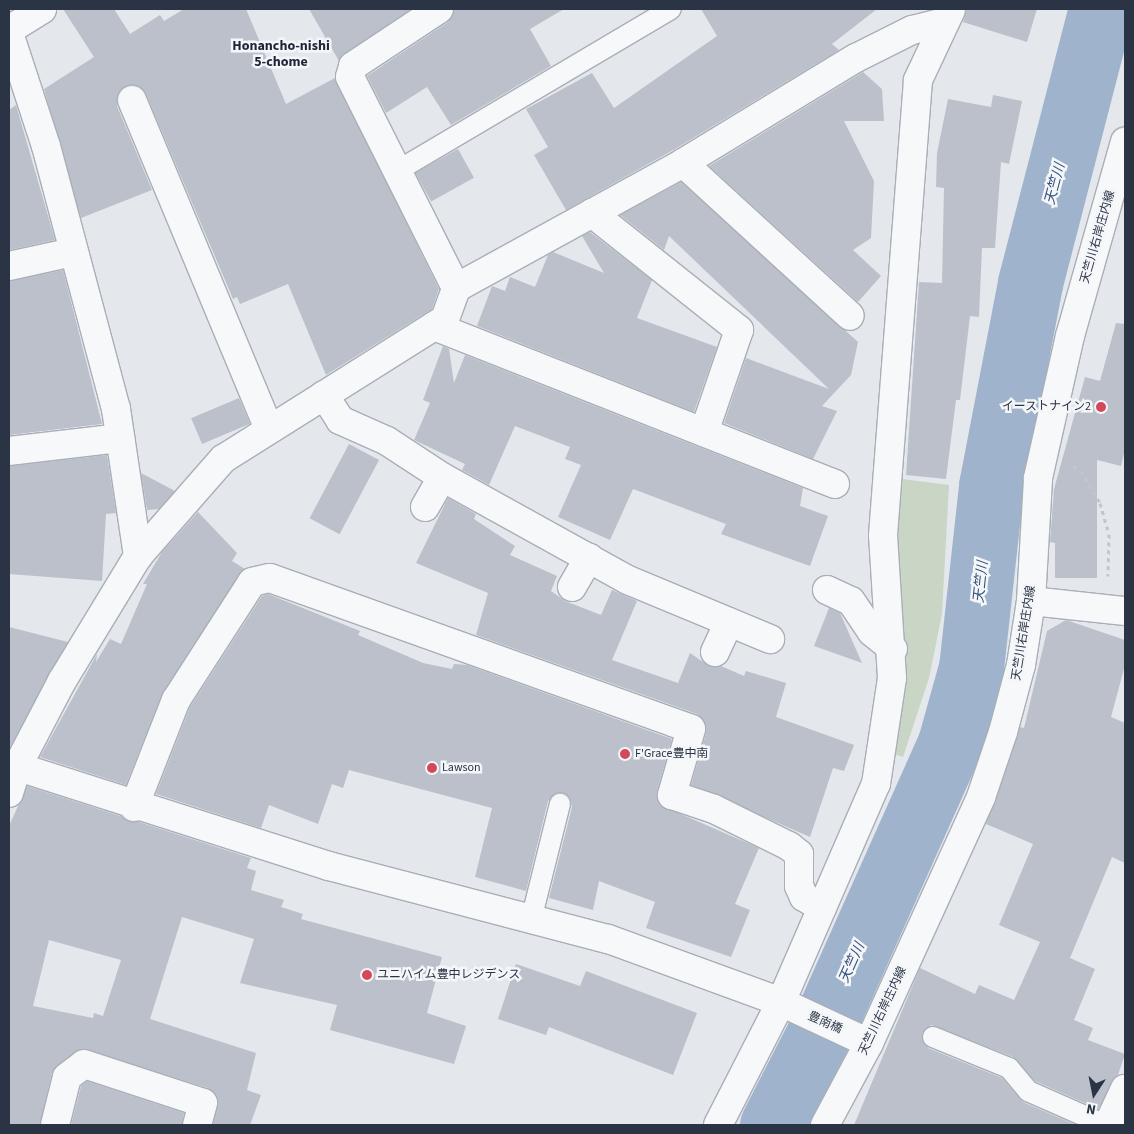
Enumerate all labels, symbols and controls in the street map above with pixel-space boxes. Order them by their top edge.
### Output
district label: Honancho-nishi 5-chome [232,38,330,70]
water label: 天竺川 [1041,162,1069,206]
street label: 天竺川右岸庄内線 [1078,189,1118,285]
place label: イーストナイン2 [1001,400,1091,414]
marker: イーストナイン2 [1095,401,1107,413]
water label: 天竺川 [970,560,992,604]
street label: 天竺川右岸庄内線 [1009,584,1039,682]
place label: F'Grace豊中南 [635,747,708,761]
marker: F'Grace豊中南 [619,748,631,760]
place label: Lawson [442,761,481,775]
marker: Lawson [426,762,438,774]
water label: 天竺川 [836,940,868,986]
street label: 天竺川右岸庄内線 [856,964,910,1058]
place label: ユニハイム豊中レジデンス [377,968,521,982]
marker: ユニハイム豊中レジデンス [361,969,373,981]
street label: 豊南橋 [806,1009,844,1037]
north arrow [1069,1069,1119,1119]
text: N [1085,1098,1098,1119]

